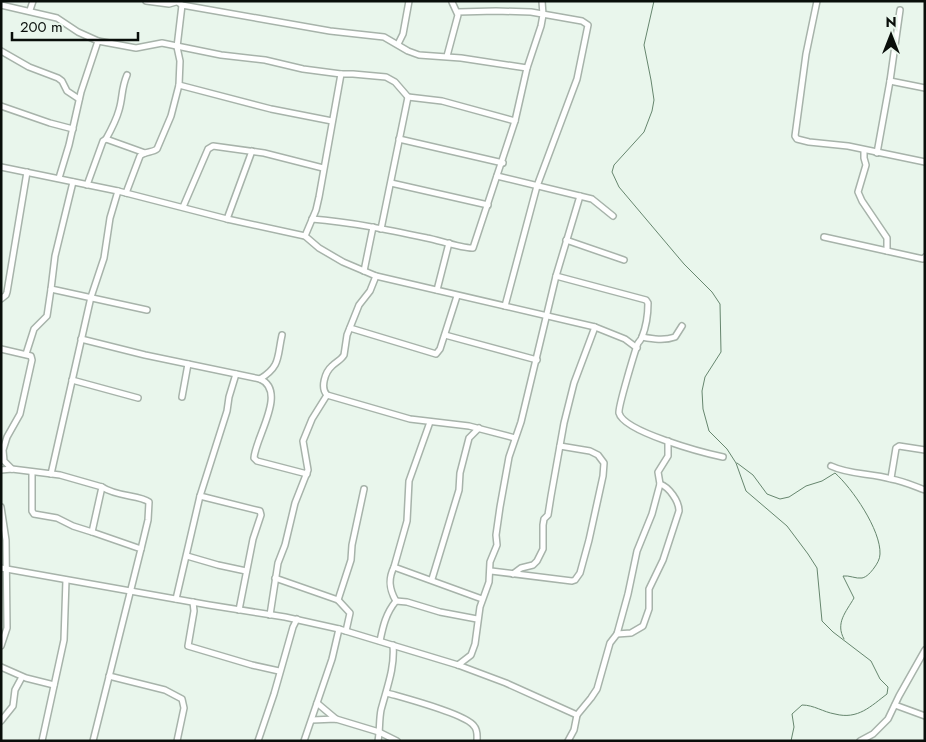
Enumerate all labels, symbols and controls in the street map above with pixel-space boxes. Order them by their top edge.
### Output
scale bar [12,10,139,42]
north arrow [866,10,916,60]
text: N [885,12,897,32]
text: 200 m [20,16,63,38]

